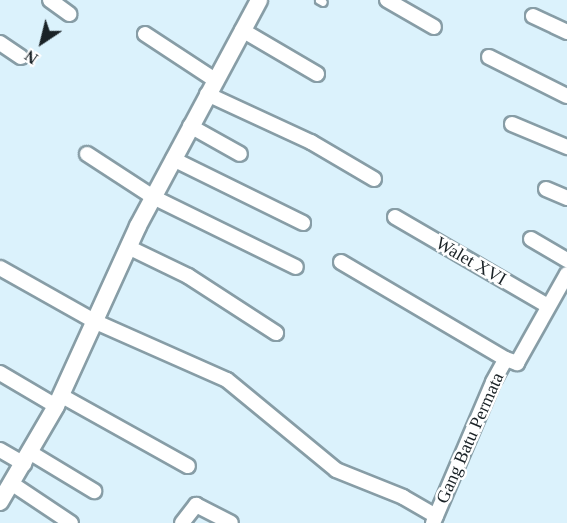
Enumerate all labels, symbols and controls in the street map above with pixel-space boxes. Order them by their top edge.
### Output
north arrow [12,12,72,72]
text: N [22,47,41,67]
street label: Walet XVI [432,232,510,290]
street label: Gang Batu Permata [431,369,509,507]

